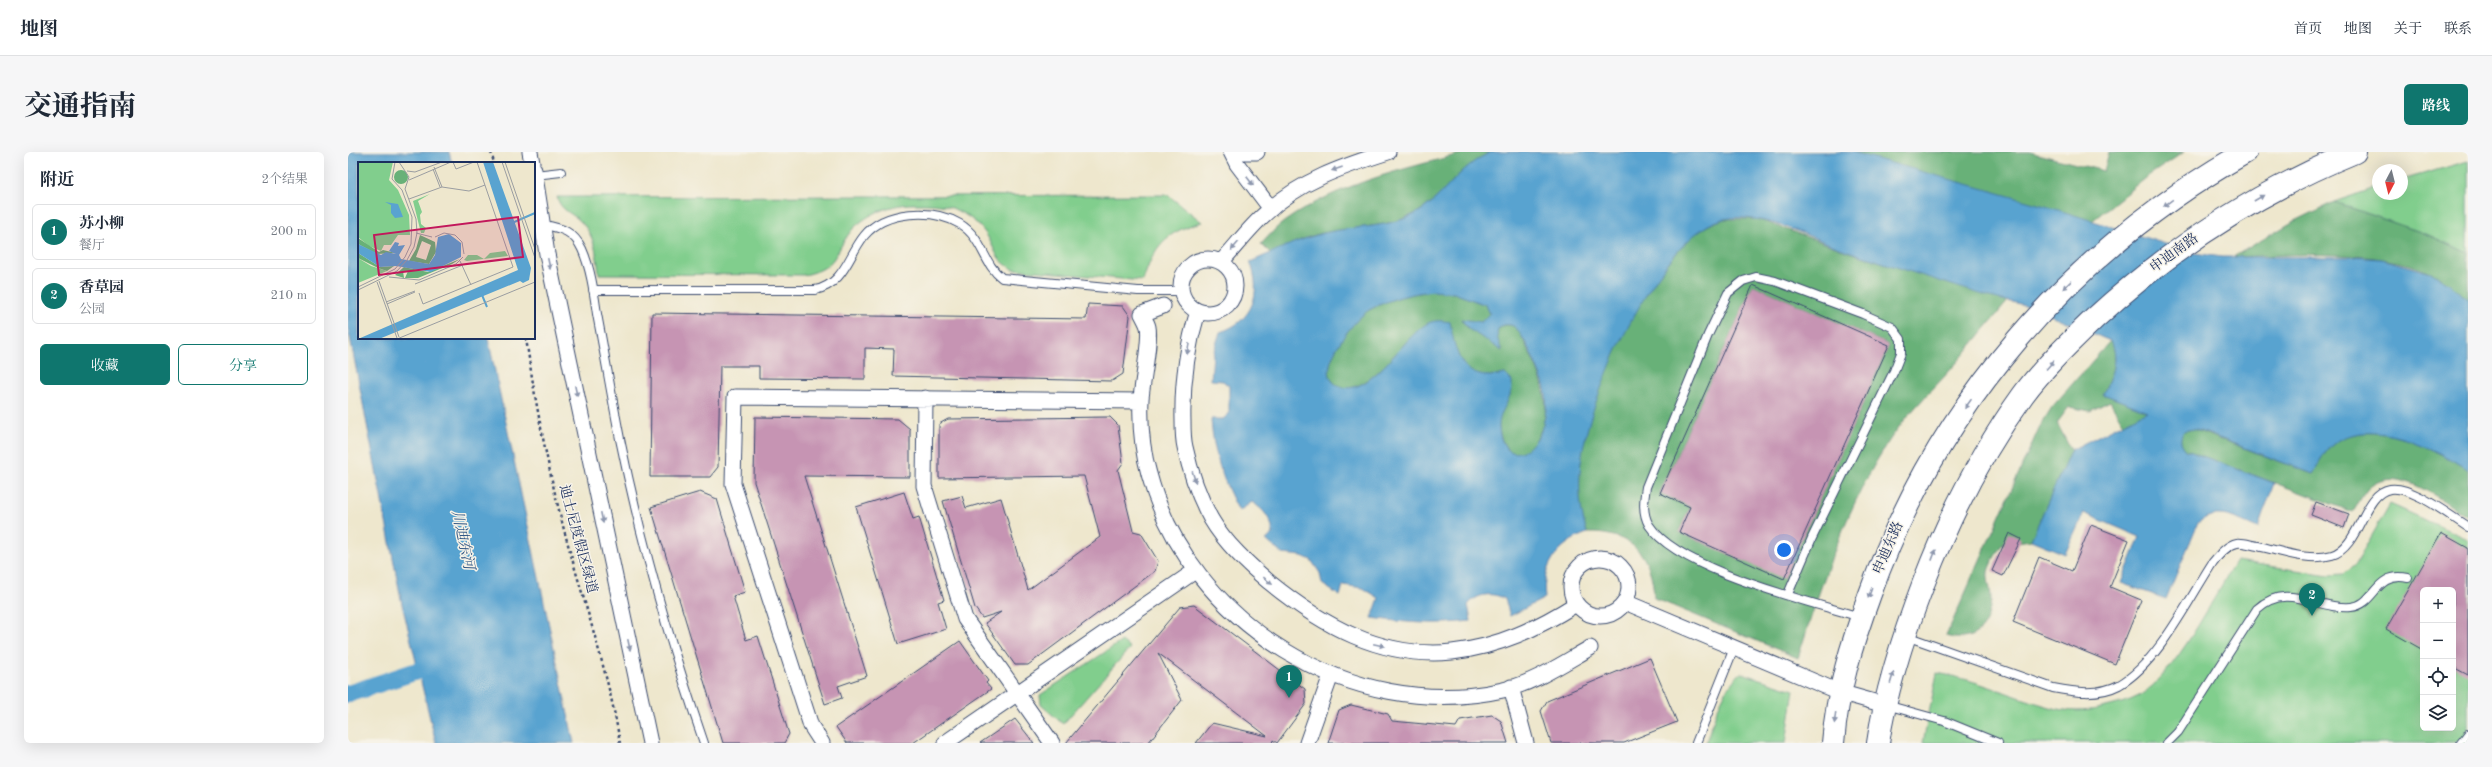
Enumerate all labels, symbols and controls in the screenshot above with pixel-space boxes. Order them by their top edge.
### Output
text: 地图 [20,21,58,40]
text: 首页 [2294,22,2322,36]
text: 地图 [2344,22,2372,36]
text: 关于 [2394,22,2422,36]
text: 联系 [2444,22,2472,36]
button: 路线 [2404,84,2468,125]
text: 交通指南 [24,94,136,122]
inset map [358,162,535,339]
north arrow [2372,164,2408,200]
one-way arrow [1331,166,1343,172]
text: 附近 [40,172,74,189]
text: 2个结果 [261,173,308,186]
one-way arrow [1245,176,1254,187]
one-way arrow [2253,195,2265,202]
one-way arrow [2163,199,2173,207]
text: 苏小柳 [79,217,124,232]
text: 1 [50,225,58,238]
text: 200 m [270,225,307,238]
street label: 申迪南路 [2147,230,2201,275]
text: 餐厅 [79,239,105,252]
one-way arrow [1231,241,1240,252]
one-way arrow [546,257,552,270]
one-way arrow [2062,280,2072,290]
text: 香草园 [79,281,124,296]
text: 2 [50,289,58,302]
text: 210 m [270,289,307,302]
text: 公园 [79,303,105,316]
one-way arrow [1185,343,1191,355]
button: 收藏 [40,344,170,385]
button: 分享 [178,344,308,385]
one-way arrow [2045,360,2054,370]
one-way arrow [573,385,579,397]
one-way arrow [1964,399,1972,409]
one-way arrow [1191,471,1197,483]
street label: 迪士尼度假区绿道 [557,483,600,595]
water label: 川迪东河 [448,509,478,574]
one-way arrow [600,512,606,524]
street label: 申迪东路 [1870,519,1905,577]
your location [1774,540,1794,560]
one-way arrow [1932,548,1938,560]
one-way arrow [1262,576,1273,585]
pin: 2 [2299,583,2325,616]
map controls [2420,587,2456,731]
button: + [2420,587,2456,623]
one-way arrow [1867,588,1873,600]
button: − [2420,623,2456,659]
one-way arrow [627,639,633,651]
one-way arrow [1373,643,1385,649]
button: locate [2420,659,2456,695]
pin: 1 [1276,665,1302,698]
one-way arrow [1889,671,1895,683]
button: layers [2420,695,2456,731]
one-way arrow [1832,712,1838,724]

